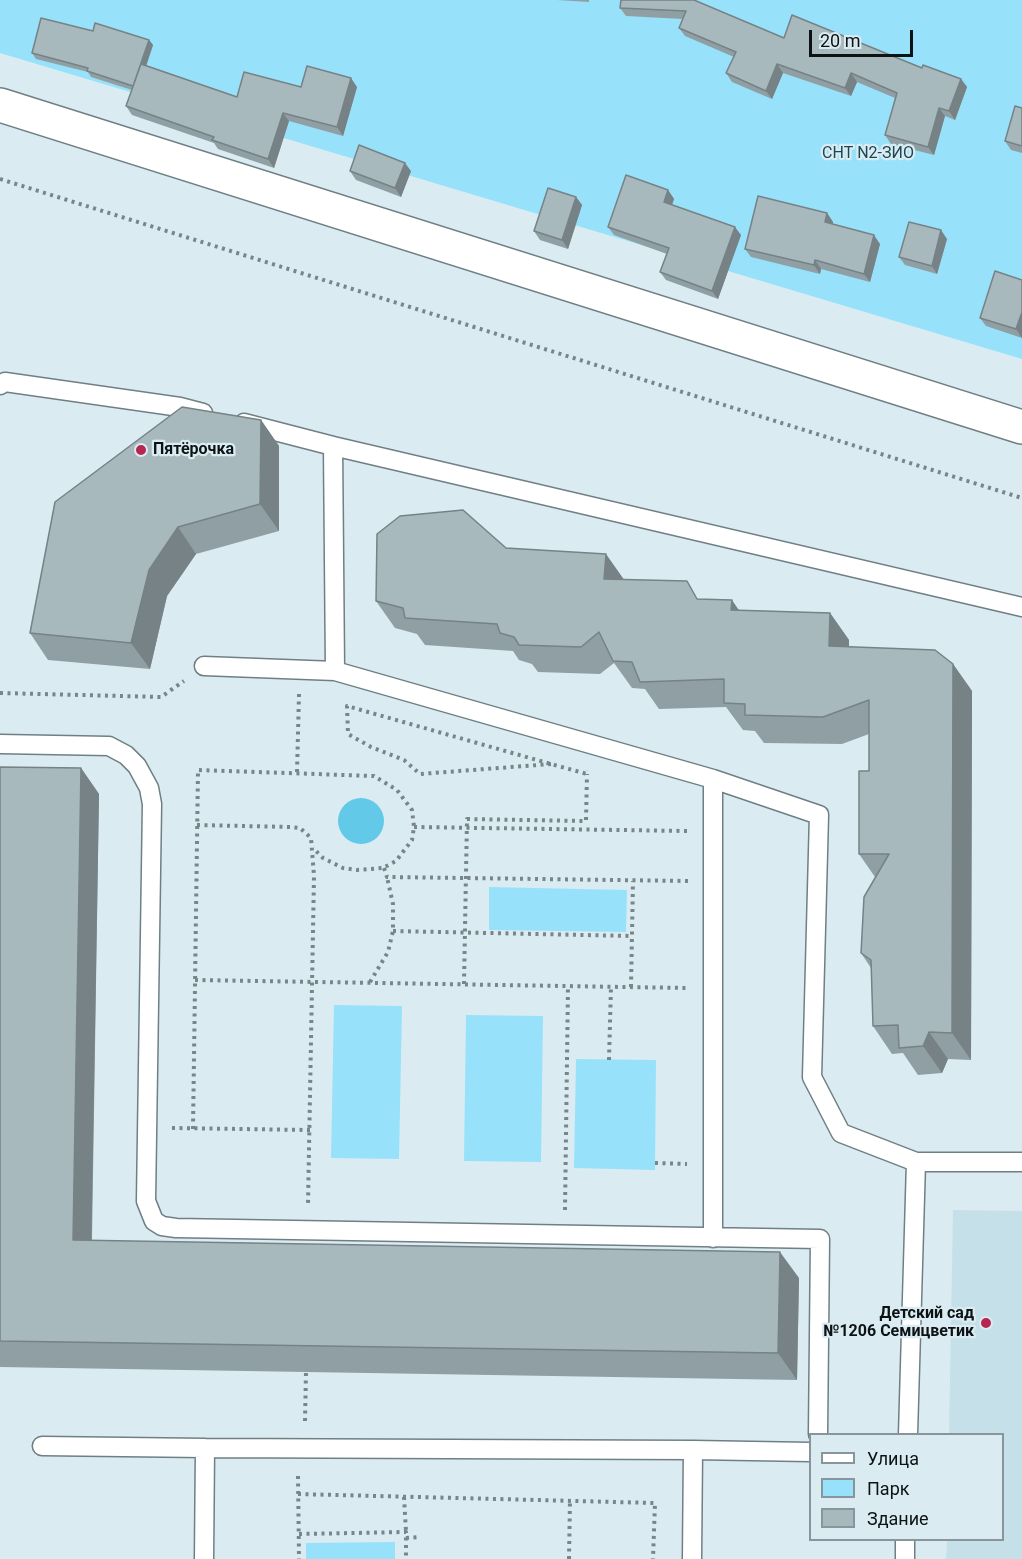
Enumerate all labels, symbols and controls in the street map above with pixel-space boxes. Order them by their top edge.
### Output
scale bar [812,18,916,56]
text: 20 m [820,30,860,51]
park label: СНТ N2-ЗИО [822,144,914,164]
place label: Пятёрочка [153,440,234,460]
marker: Пятёрочка [134,443,148,457]
place label: Детский сад №1206 Семицветик [823,1304,974,1342]
marker: Детский сад №1206 Семицветик [979,1316,993,1330]
legend [809,1433,1004,1541]
text: Улица [867,1448,919,1469]
text: Парк [867,1478,909,1499]
text: Здание [867,1508,929,1529]

